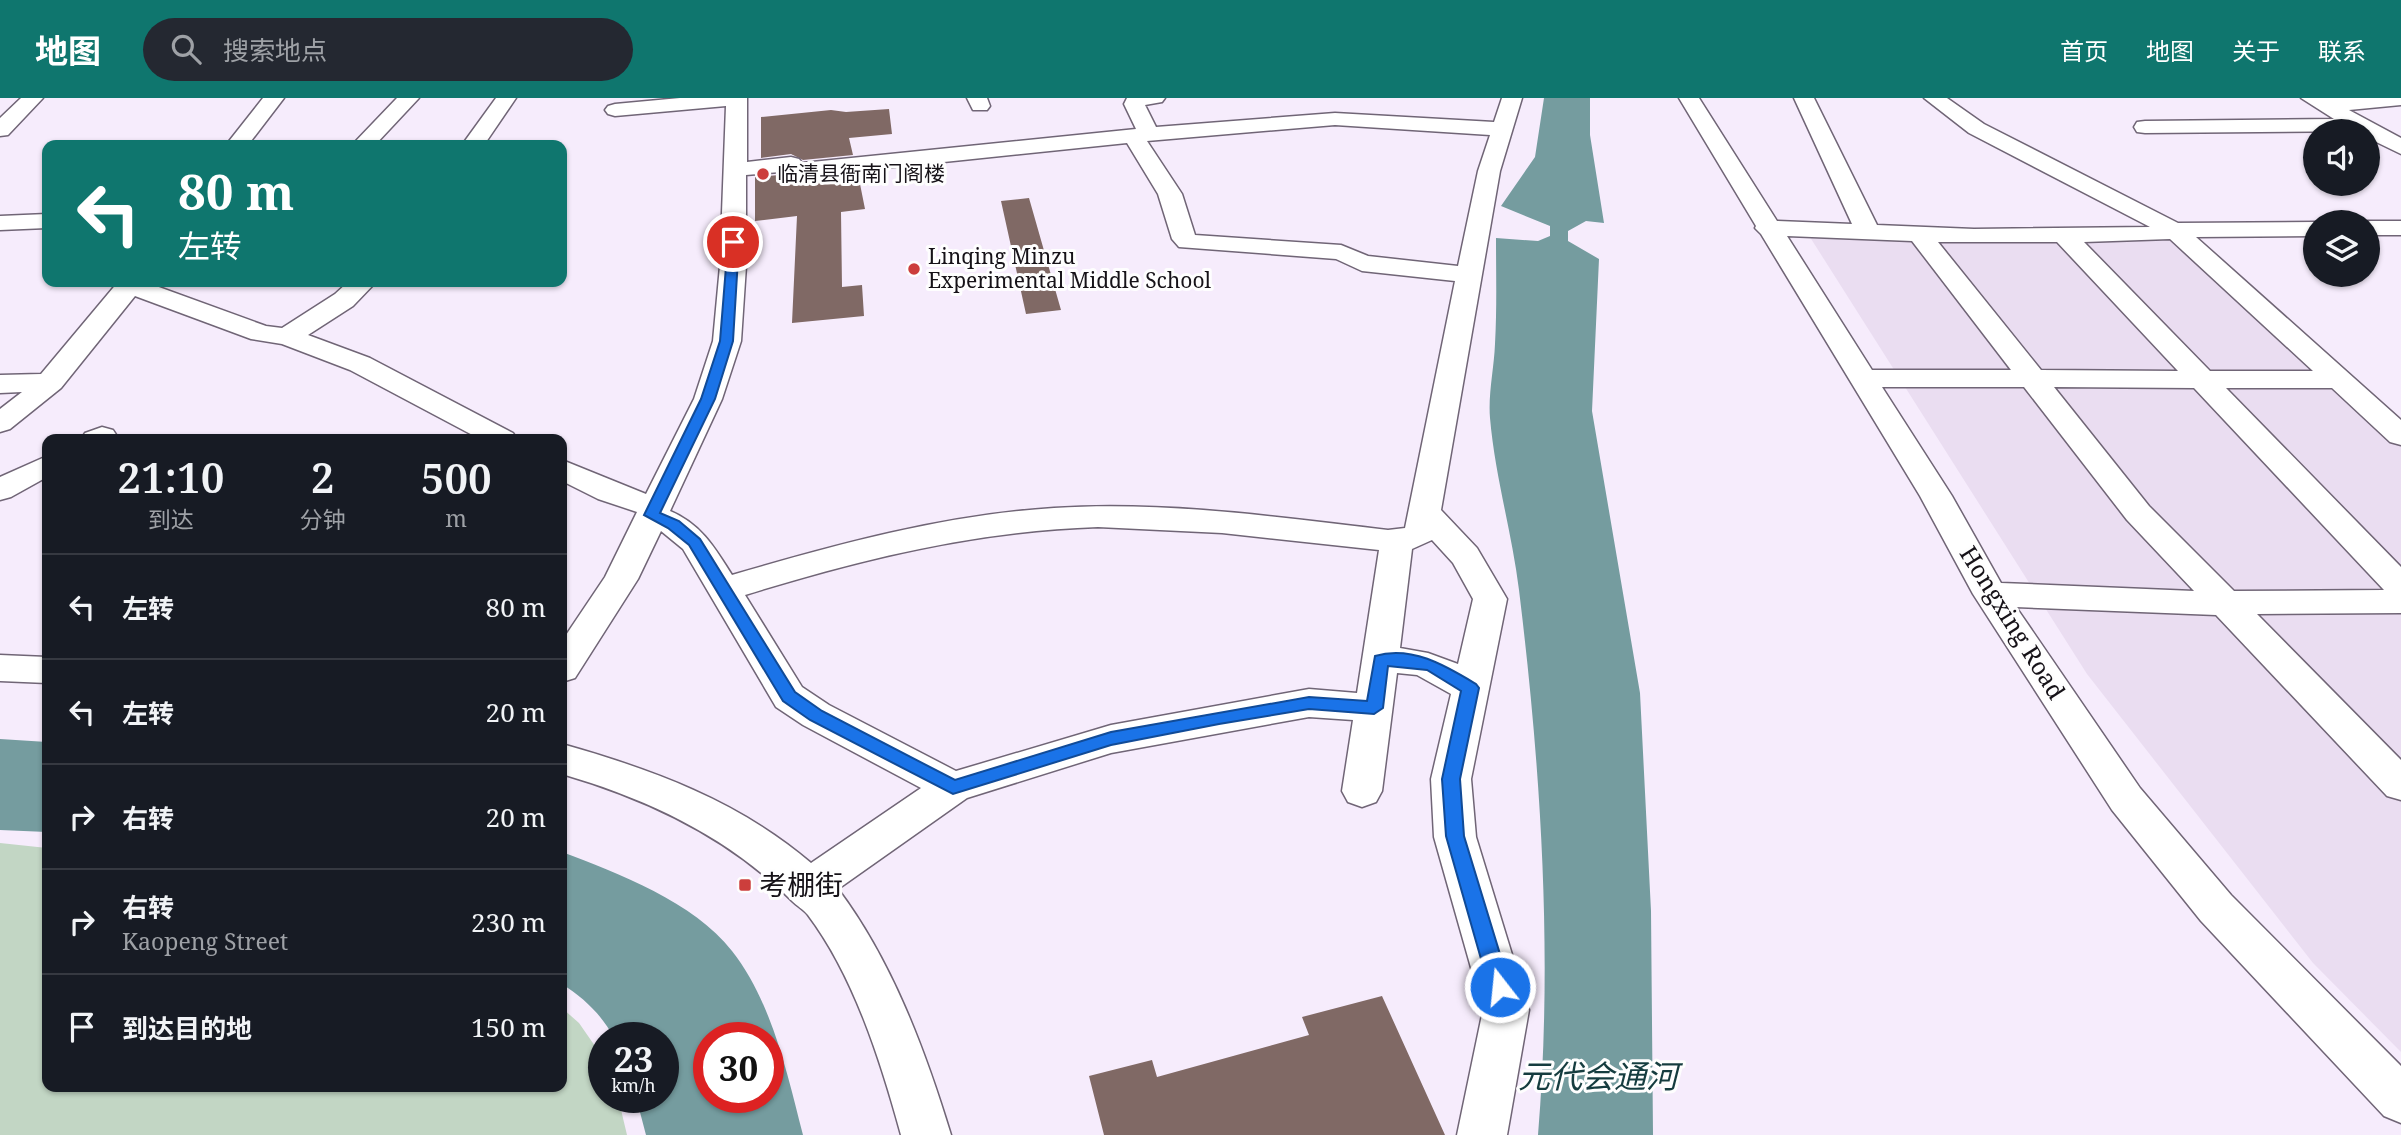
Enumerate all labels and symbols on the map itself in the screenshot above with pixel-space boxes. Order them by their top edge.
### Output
place label: 临清县衙南门阁楼 [777,159,945,187]
marker: 临清县衙南门阁楼 [755,166,771,182]
pin [703,212,763,272]
place label: Linqing Minzu Experimental Middle School [928,242,1212,294]
marker: Linqing Minzu Experimental Middle School [906,261,922,277]
street label: Hongxing Road [1953,539,2074,706]
place label: 考棚街 [759,865,843,903]
marker: 考棚街 [737,877,753,893]
position arrow [1463,950,1537,1024]
speed limit sign: 30 [693,1022,784,1113]
water label: 元代会通河 [1518,1054,1684,1097]

